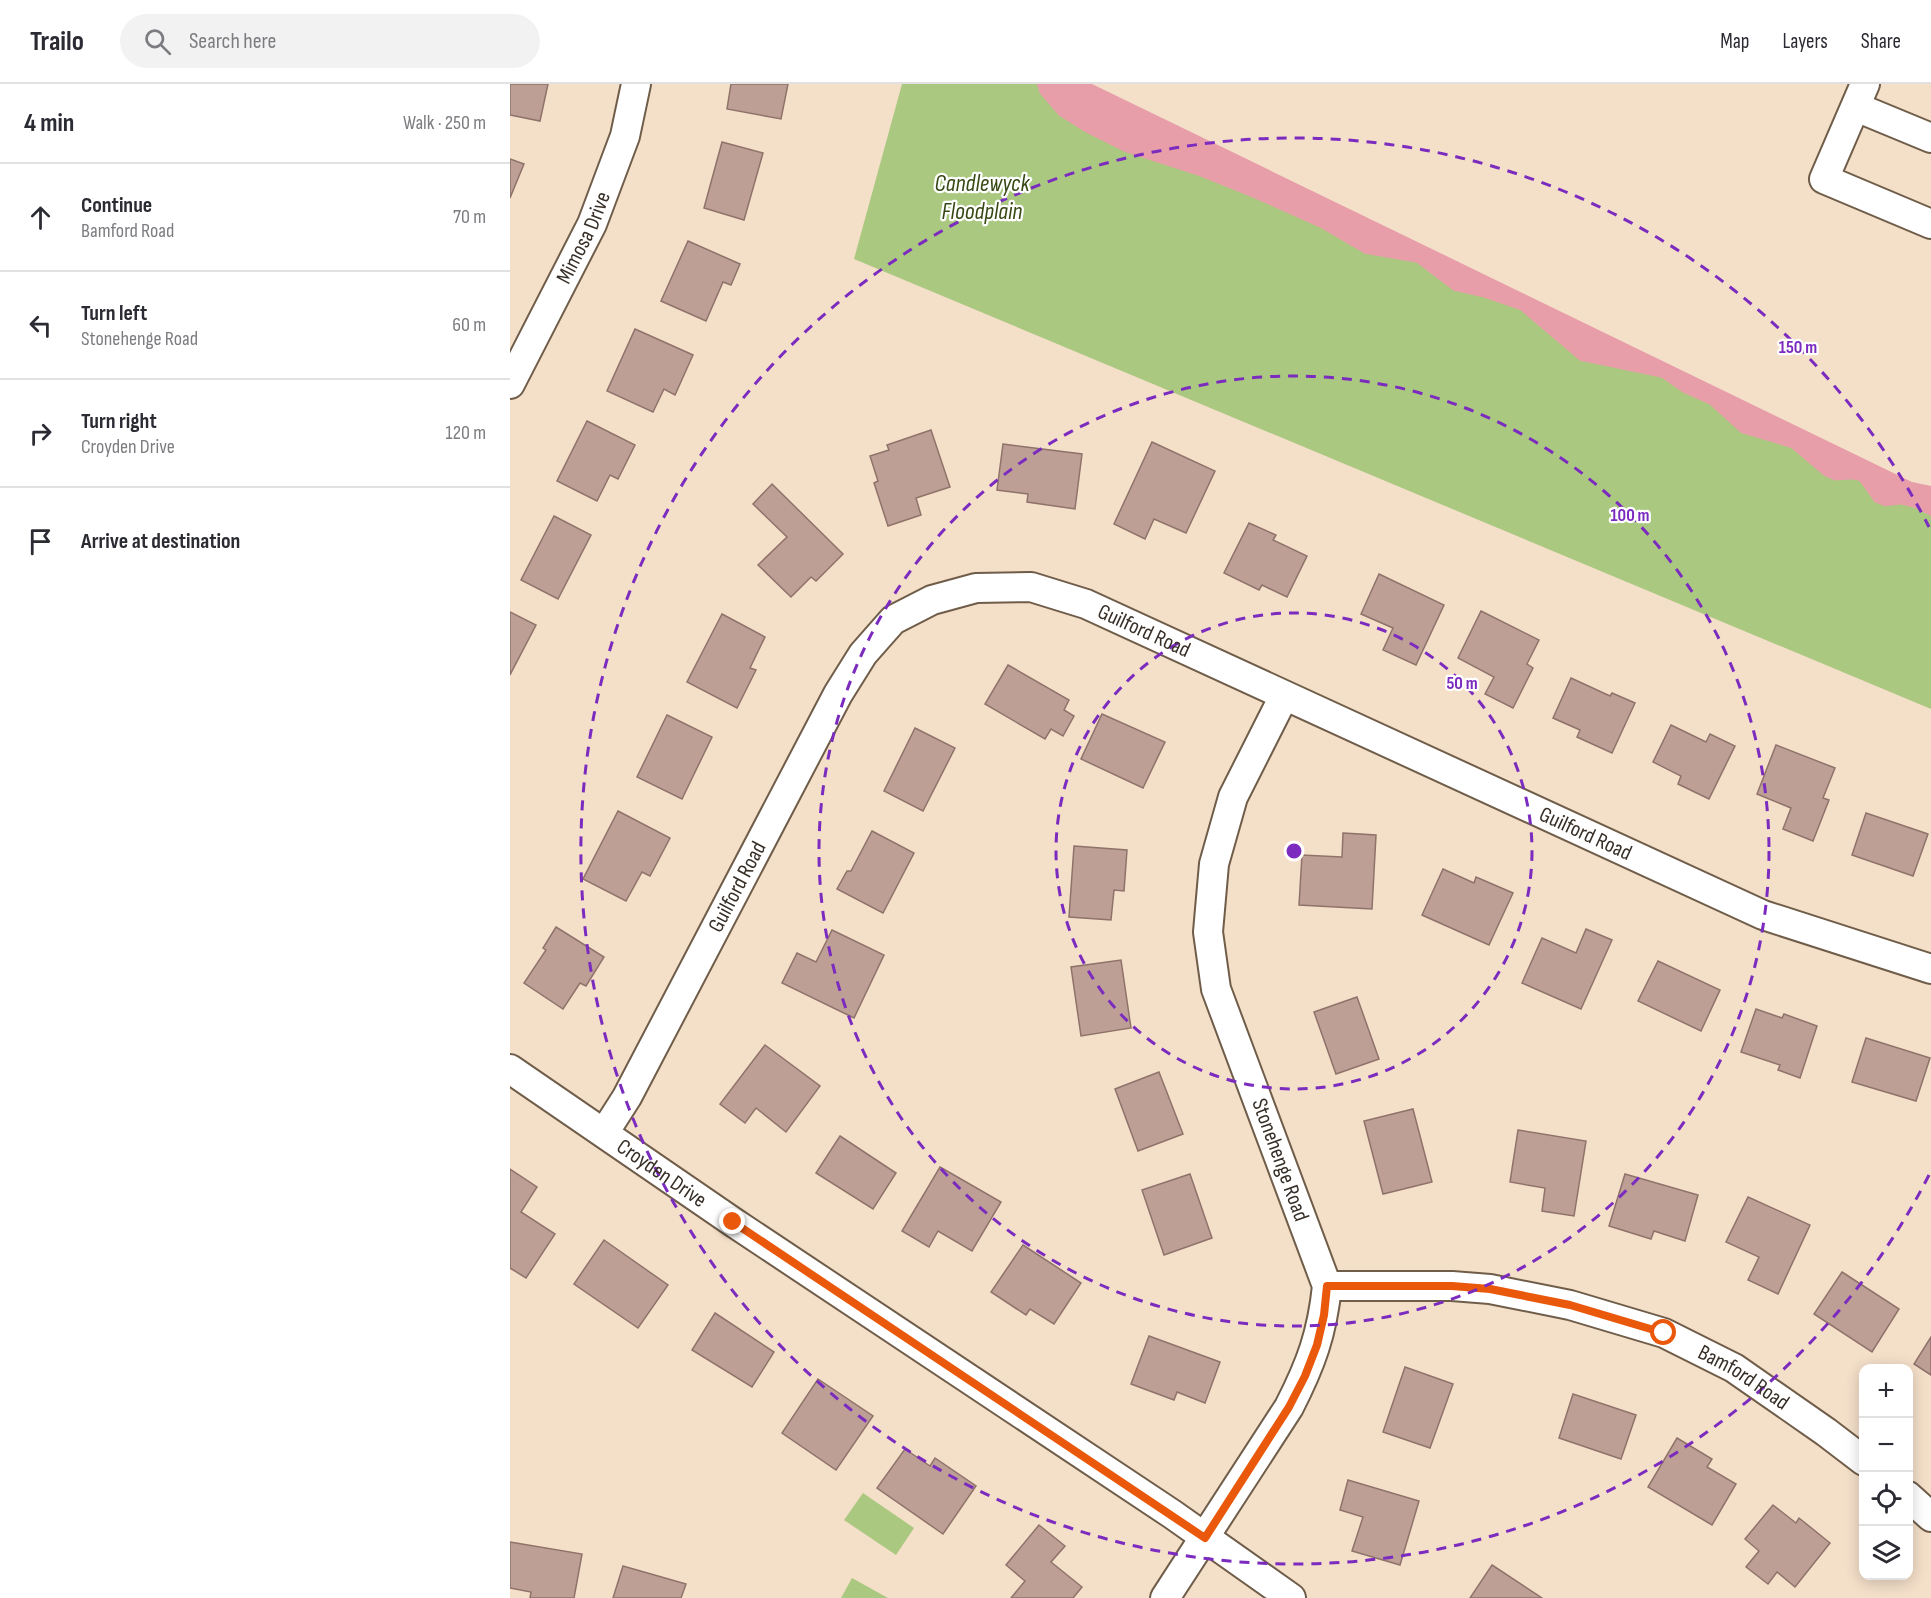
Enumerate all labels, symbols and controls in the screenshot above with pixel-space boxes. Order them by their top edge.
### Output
search box [120,14,540,68]
text: Trailo [30,25,84,58]
icon: search [141,25,174,58]
text: Search here [189,28,276,55]
text: Map [1720,29,1749,54]
text: Layers [1782,29,1828,54]
text: Share [1861,29,1901,54]
text: 4 min [24,108,74,139]
text: Walk · 250 m [403,111,486,135]
water label: Candlewyck Floodplain [935,169,1030,226]
street label: Mimosa Drive [550,188,616,288]
text: Continue [81,192,152,219]
icon: ahead [24,201,57,234]
text: 70 m [453,205,486,229]
text: Bamford Road [81,219,174,243]
text: Turn left [81,300,147,327]
icon: left [24,309,57,342]
text: 60 m [452,313,486,337]
text: Stonehenge Road [81,327,198,351]
text: 150 m [1779,337,1817,358]
text: Turn right [81,408,157,435]
icon: right [24,417,57,450]
text: 120 m [446,421,486,445]
text: Croyden Drive [81,435,175,459]
text: 100 m [1611,505,1650,526]
icon: arrive [24,525,57,558]
text: Arrive at destination [81,528,240,555]
street label: Guilford Road [1094,598,1195,664]
text: 50 m [1446,673,1478,694]
street label: Guilford Road [1535,801,1636,866]
street label: Guilford Road [702,837,772,937]
centre of rings [1284,841,1304,861]
street label: Stonehenge Road [1245,1095,1315,1225]
street label: Croyden Drive [612,1133,712,1213]
route end [719,1208,745,1234]
route start [1650,1319,1676,1345]
street label: Bamford Road [1694,1339,1795,1416]
map controls [1859,1364,1913,1580]
button: + [1859,1364,1913,1418]
button: − [1859,1418,1913,1472]
button: locate [1859,1472,1913,1526]
button: layers [1859,1526,1913,1580]

